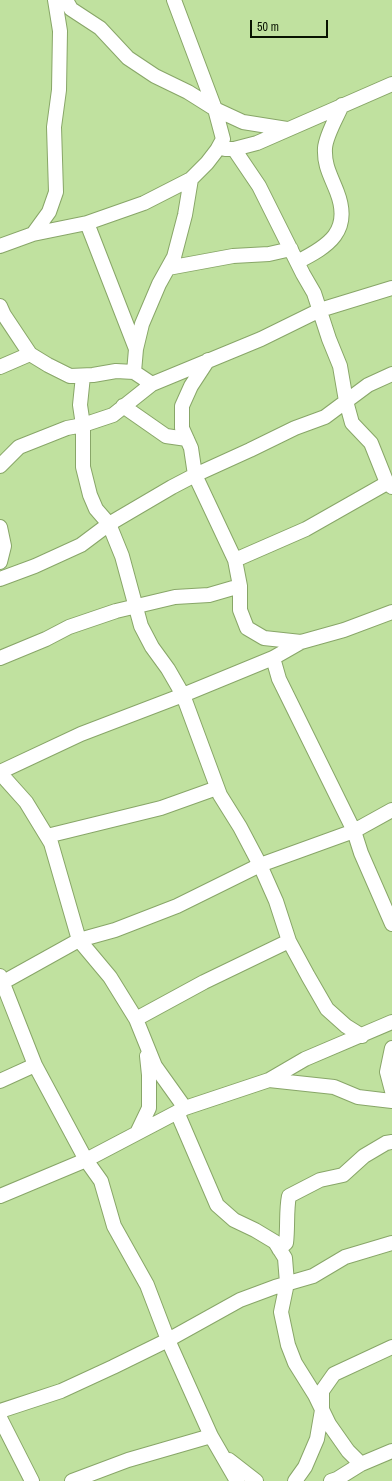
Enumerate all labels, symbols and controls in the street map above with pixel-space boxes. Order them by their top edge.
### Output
scale bar [252,12,330,38]
text: 50 m [257,19,279,35]

